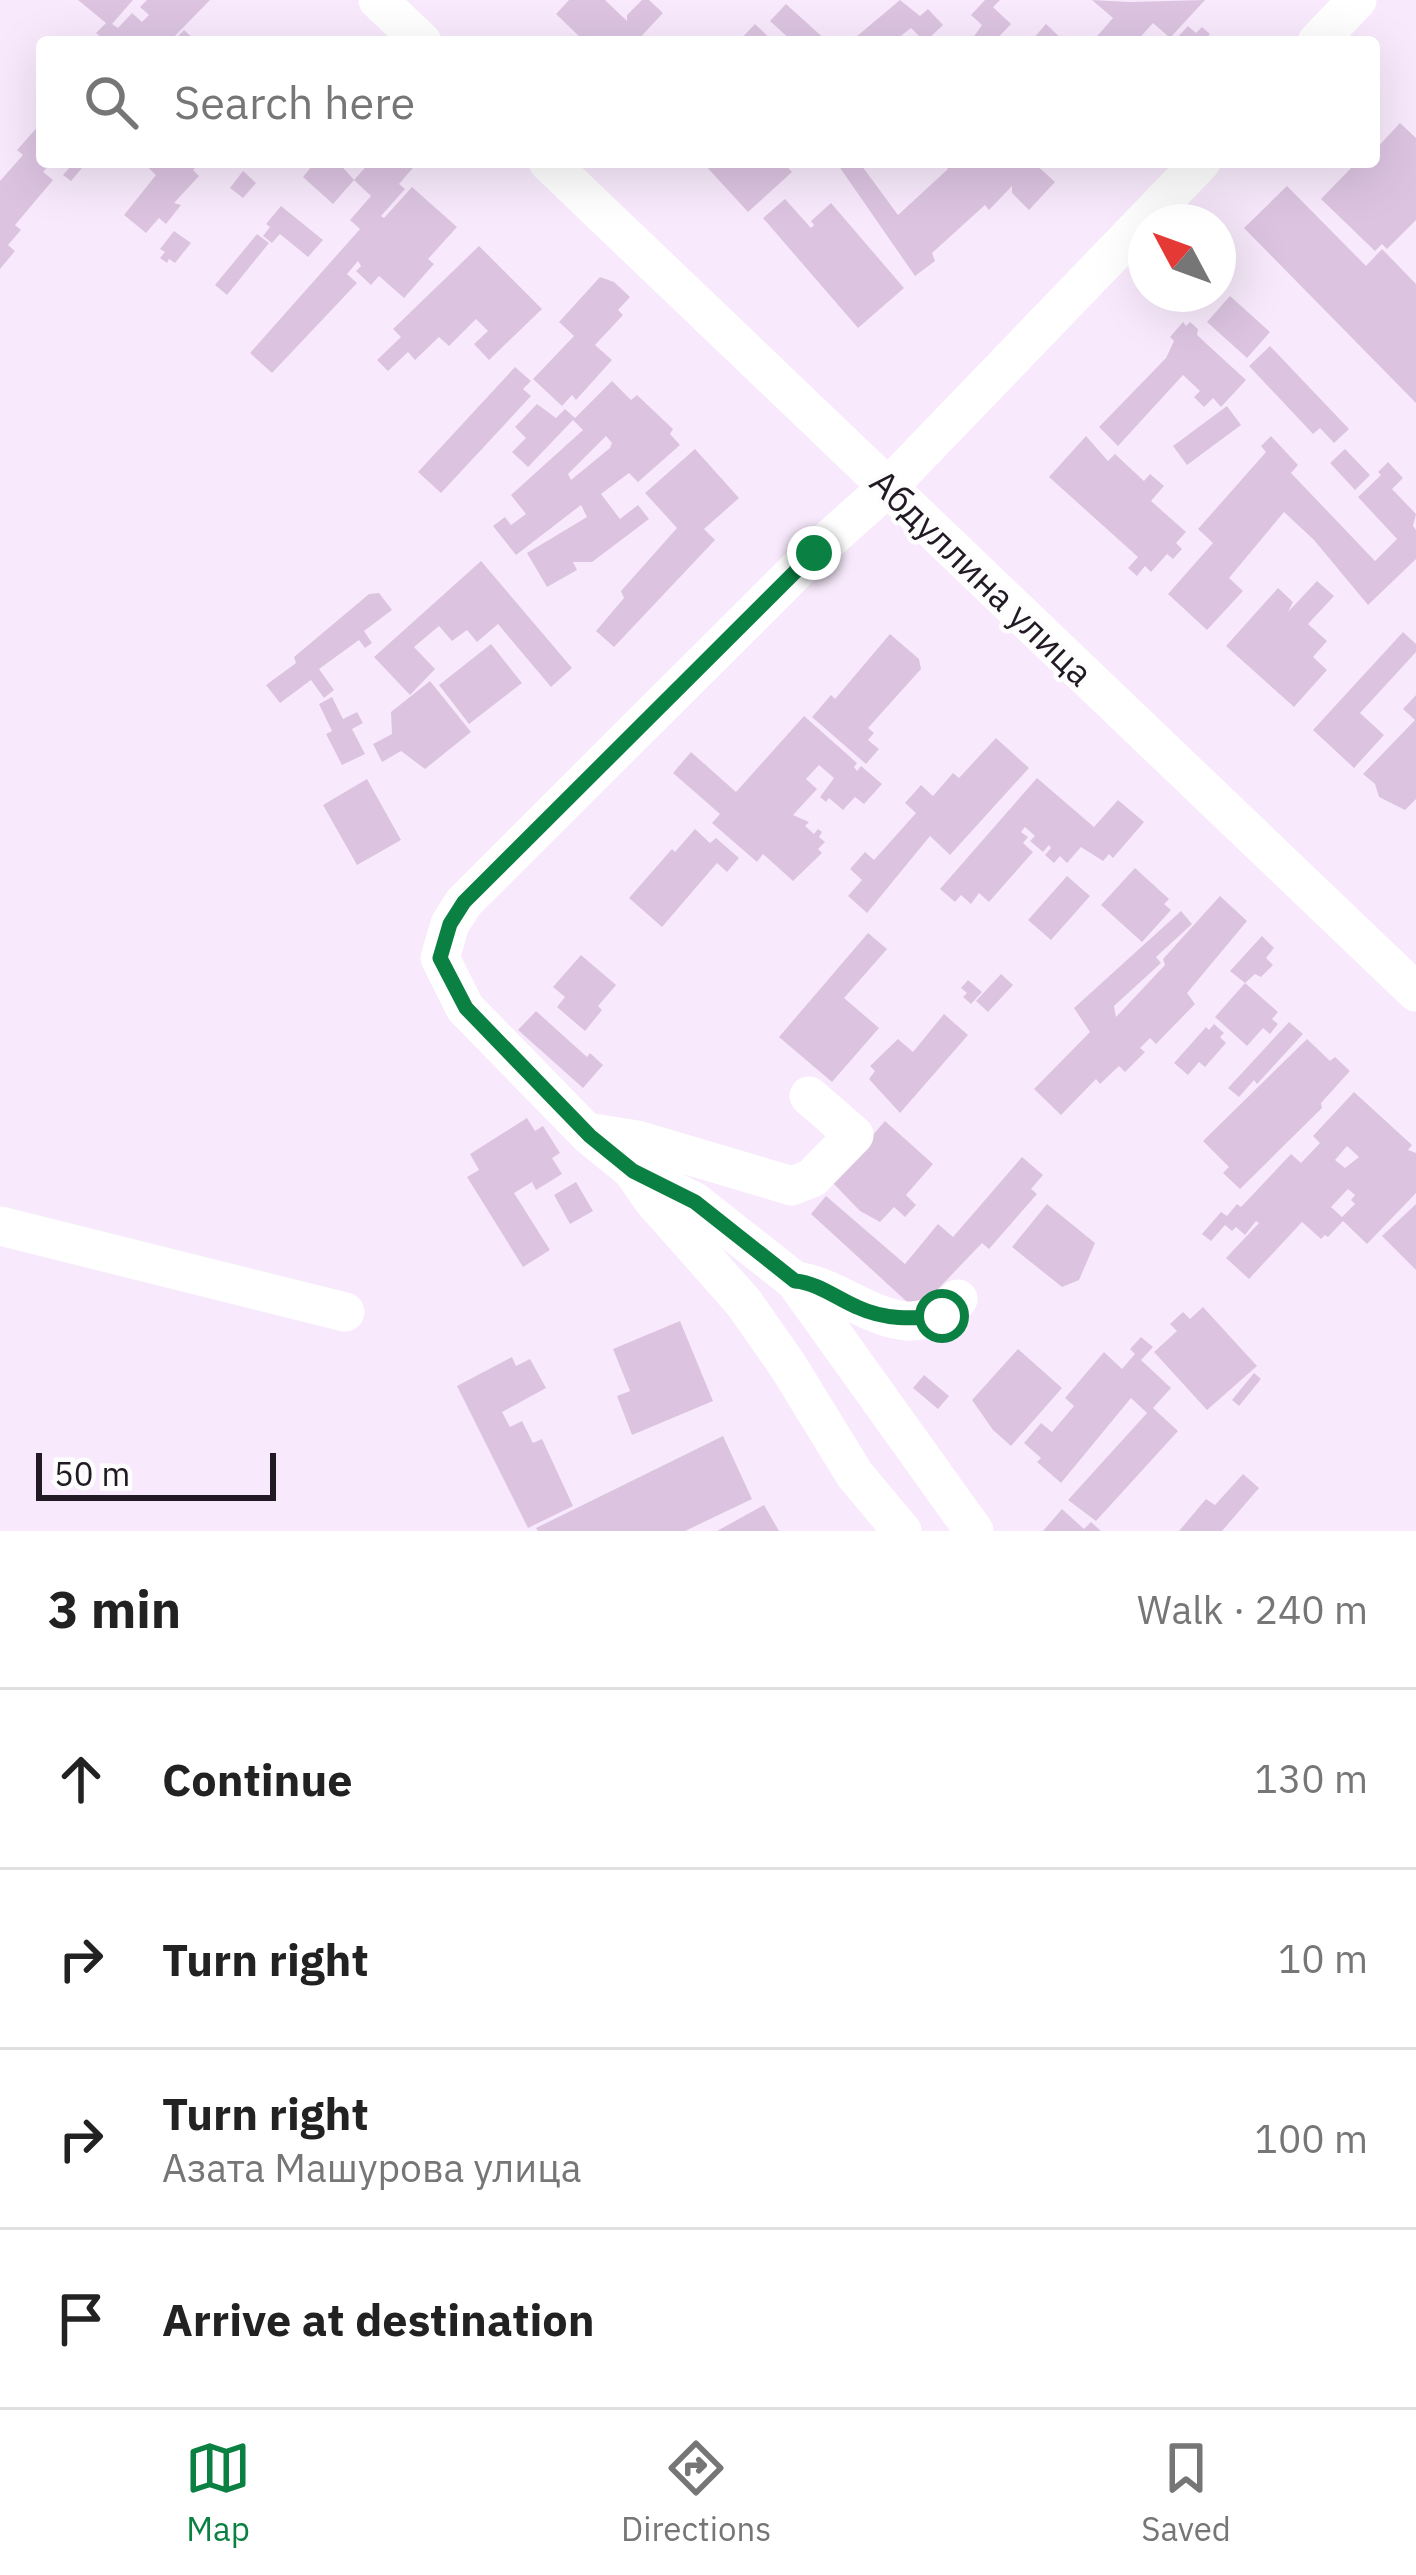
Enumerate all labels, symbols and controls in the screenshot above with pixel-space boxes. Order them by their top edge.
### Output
search box [36,36,1380,168]
icon: search [78,69,144,135]
text: Search here [174,73,415,131]
north arrow [1128,204,1236,312]
street label: Абдуллина улица [861,459,1103,695]
route end [787,526,841,580]
route start [915,1289,969,1343]
scale bar [36,1447,276,1500]
text: 50 m [54,1452,130,1495]
text: 3 min [48,1576,181,1642]
text: Walk · 240 m [1137,1584,1368,1635]
icon: ahead [48,1746,114,1812]
text: Continue [162,1750,353,1808]
text: 130 m [1255,1753,1368,1804]
icon: right [48,1926,114,1992]
text: Turn right [162,1930,369,1988]
text: 10 m [1278,1933,1368,1984]
text: Turn right [162,2084,369,2142]
icon: right [48,2106,114,2172]
text: 100 m [1255,2113,1368,2164]
text: Азата Машурова улица [162,2142,582,2193]
icon: arrive [48,2286,114,2352]
text: Arrive at destination [162,2290,595,2348]
tab: Map [185,2435,251,2550]
tab: Directions [621,2435,771,2550]
tab: Saved [1141,2435,1231,2550]

